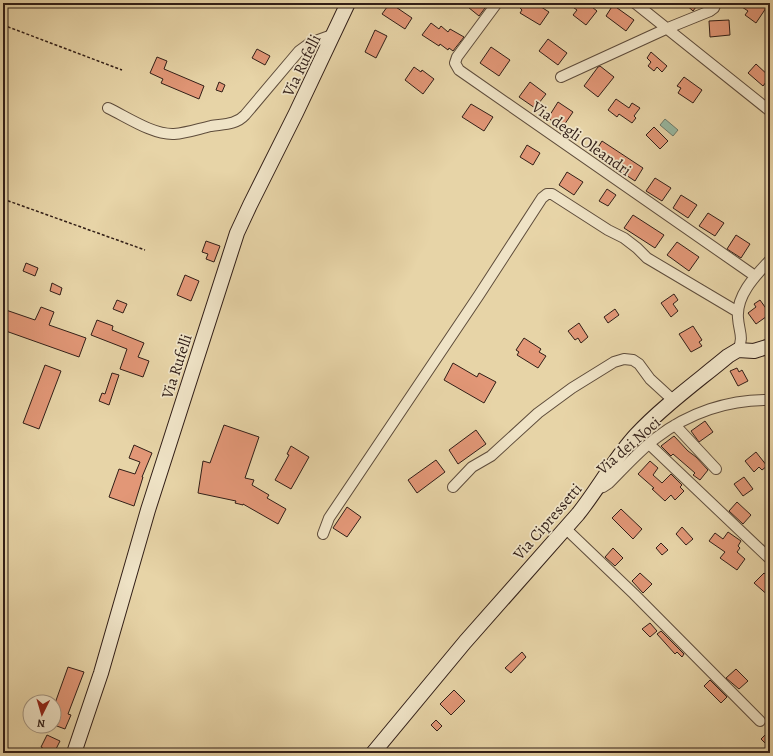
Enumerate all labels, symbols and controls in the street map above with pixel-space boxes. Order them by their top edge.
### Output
street label: Via Rufelli [277,31,326,101]
street label: Via degli Oleandri [526,96,636,181]
street label: Via Rufelli [156,331,198,402]
street label: Via dei Noci [591,412,665,480]
street label: Via Cipressetti [508,479,587,566]
north arrow [22,694,62,734]
text: N [37,716,46,731]

